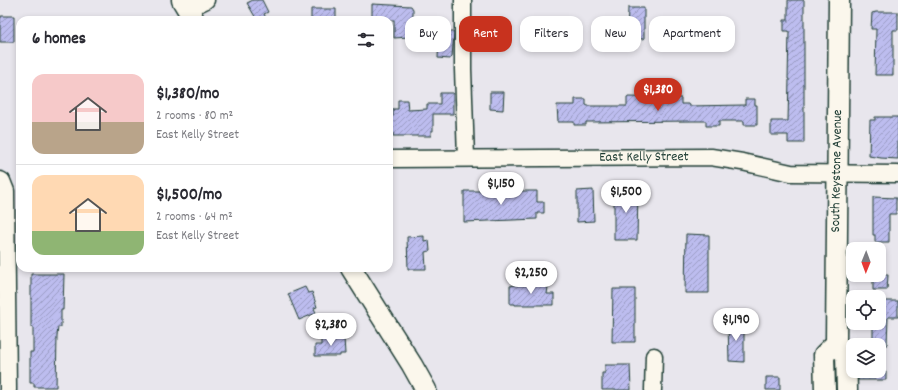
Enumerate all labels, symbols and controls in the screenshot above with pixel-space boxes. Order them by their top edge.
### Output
chip: Buy [405,16,451,52]
chip: Rent [459,16,512,52]
chip: Filters [520,16,583,52]
chip: New [591,16,641,52]
chip: Apartment [649,16,735,52]
text: 6 homes [32,28,86,52]
icon: filters [355,29,377,51]
pin: $1,380 [625,78,691,112]
text: $1,380 [643,81,673,100]
text: $1,380/mo [156,83,219,107]
icon: home [64,90,112,138]
text: 2 rooms · 80 m² [156,107,233,126]
street label: South Keystone Avenue [826,109,848,233]
text: East Kelly Street [156,126,239,145]
street label: East Kelly Street [599,147,689,168]
pin: $1,150 [468,172,534,206]
text: $1,150 [487,175,515,194]
pin: $1,500 [593,180,659,214]
text: $1,500 [610,183,642,202]
text: $1,500/mo [156,184,222,208]
icon: home [64,191,112,239]
text: 2 rooms · 64 m² [156,208,233,227]
text: East Kelly Street [156,227,239,246]
north arrow [846,242,886,282]
map controls [846,242,886,378]
pin: $2,250 [498,261,564,295]
text: $2,250 [514,264,548,283]
button: locate [846,290,886,330]
pin: $1,190 [703,308,769,342]
text: $1,190 [722,311,750,330]
pin: $2,380 [298,313,364,347]
text: $2,380 [315,316,347,335]
button: layers [846,338,886,378]

